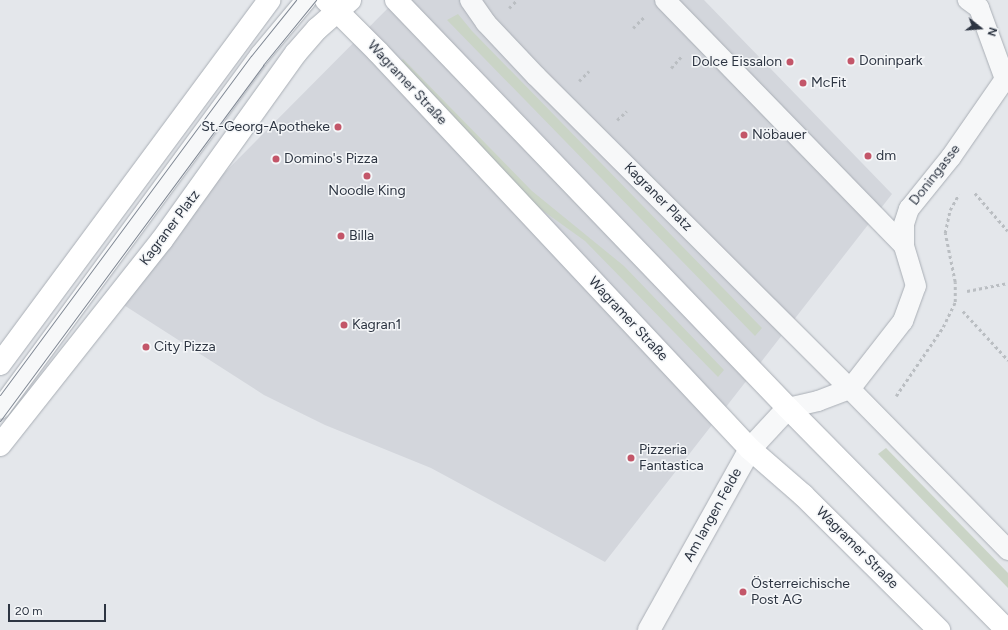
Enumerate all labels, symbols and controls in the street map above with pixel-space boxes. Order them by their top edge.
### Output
north arrow [960,8,1000,48]
text: N [984,26,999,38]
street label: Wagramer Straße [364,37,450,129]
place label: Doninpark [859,53,923,69]
place label: Dolce Eissalon [692,54,782,70]
marker: Doninpark [846,56,856,66]
marker: Dolce Eissalon [785,57,795,67]
place label: McFit [811,75,847,91]
marker: McFit [798,78,808,88]
place label: St.-Georg-Apotheke [201,119,330,135]
marker: St.-Georg-Apotheke [333,122,343,132]
place label: Nöbauer [752,127,806,143]
marker: Nöbauer [739,130,749,140]
street label: Doningasse [906,141,964,209]
place label: dm [876,148,896,164]
place label: Domino's Pizza [284,151,378,167]
marker: dm [863,151,873,161]
marker: Domino's Pizza [271,154,281,164]
street label: Kagraner Platz [620,159,696,235]
marker: Noodle King [362,171,372,181]
place label: Noodle King [328,183,406,199]
street label: Kagraner Platz [136,187,204,269]
place label: Billa [349,228,374,244]
marker: Billa [336,231,346,241]
street label: Wagramer Straße [585,273,671,365]
place label: Kagran1 [352,317,401,333]
marker: Kagran1 [339,320,349,330]
place label: City Pizza [154,339,216,355]
marker: City Pizza [141,342,151,352]
place label: Pizzeria Fantastica [639,442,704,474]
marker: Pizzeria Fantastica [626,453,636,463]
street label: Am langen Felde [680,465,746,565]
street label: Wagramer Straße [812,503,902,593]
place label: Österreichische Post AG [751,576,850,608]
marker: Österreichische Post AG [738,587,748,597]
scale bar [10,596,108,622]
text: 20 m [15,604,43,618]

